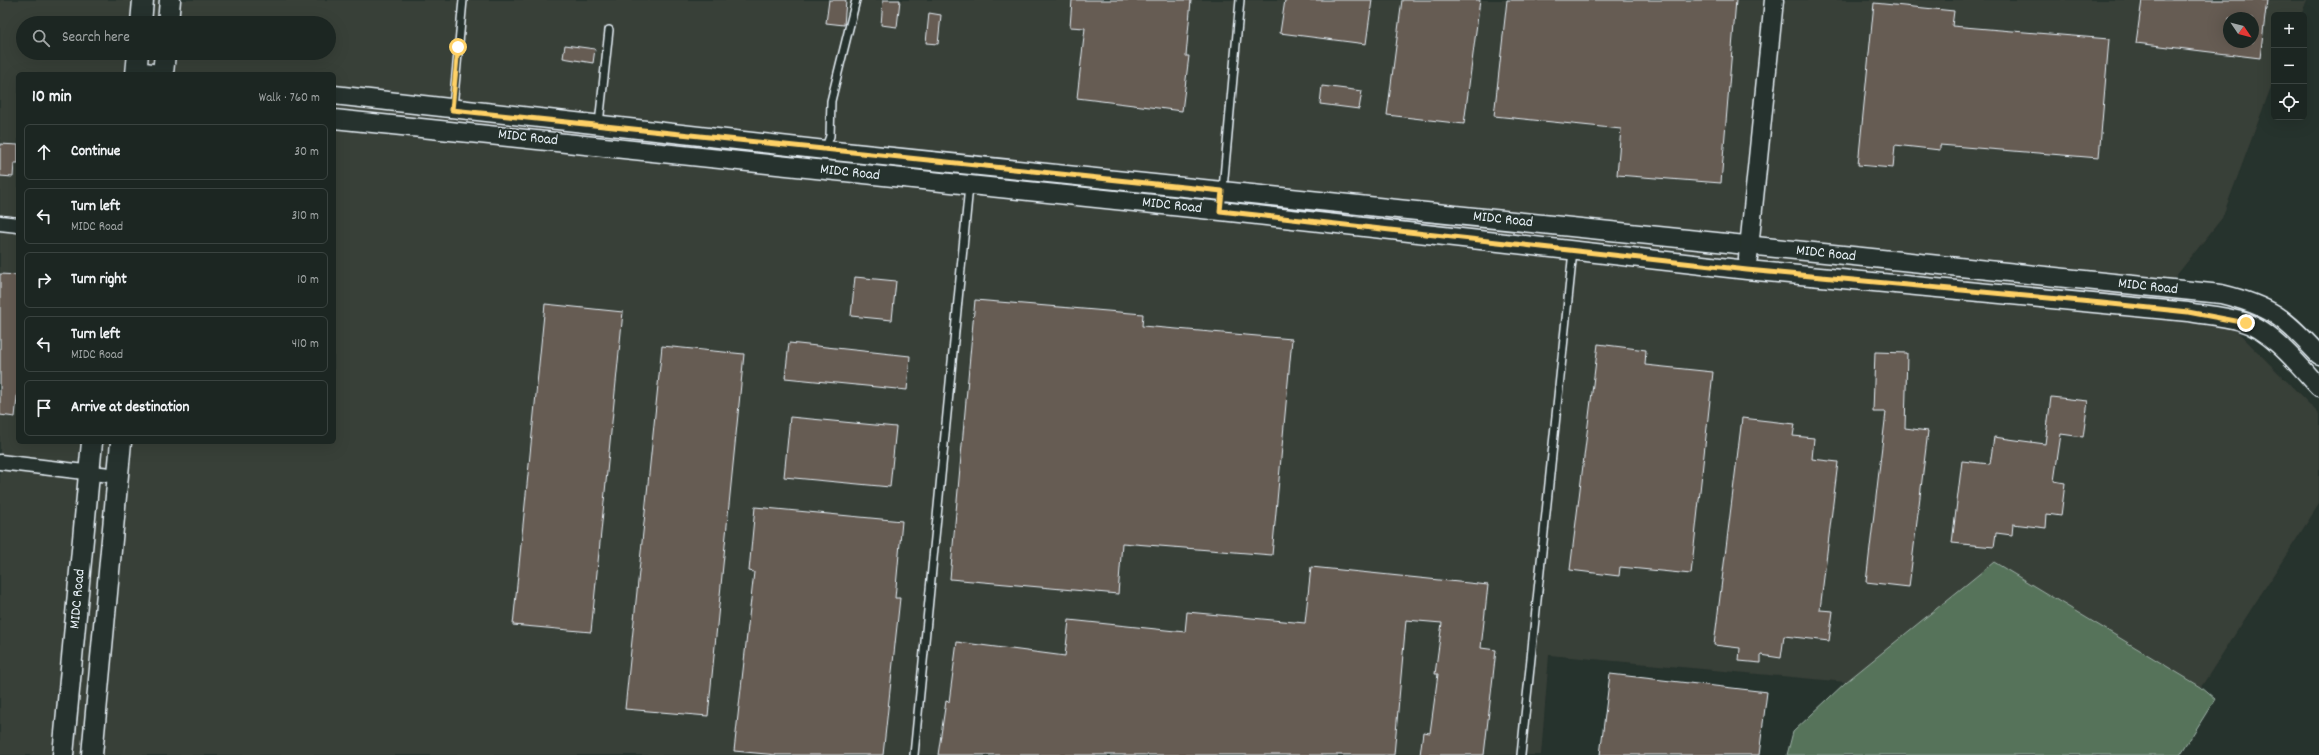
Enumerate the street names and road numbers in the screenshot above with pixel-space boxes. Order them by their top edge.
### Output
street label: MIDC Road [497,124,559,152]
street label: MIDC Road [819,159,881,187]
street label: MIDC Road [1141,192,1203,220]
street label: MIDC Road [1472,206,1534,234]
street label: MIDC Road [1795,240,1857,268]
street label: MIDC Road [2117,273,2179,301]
street label: MIDC Road [64,568,92,630]

